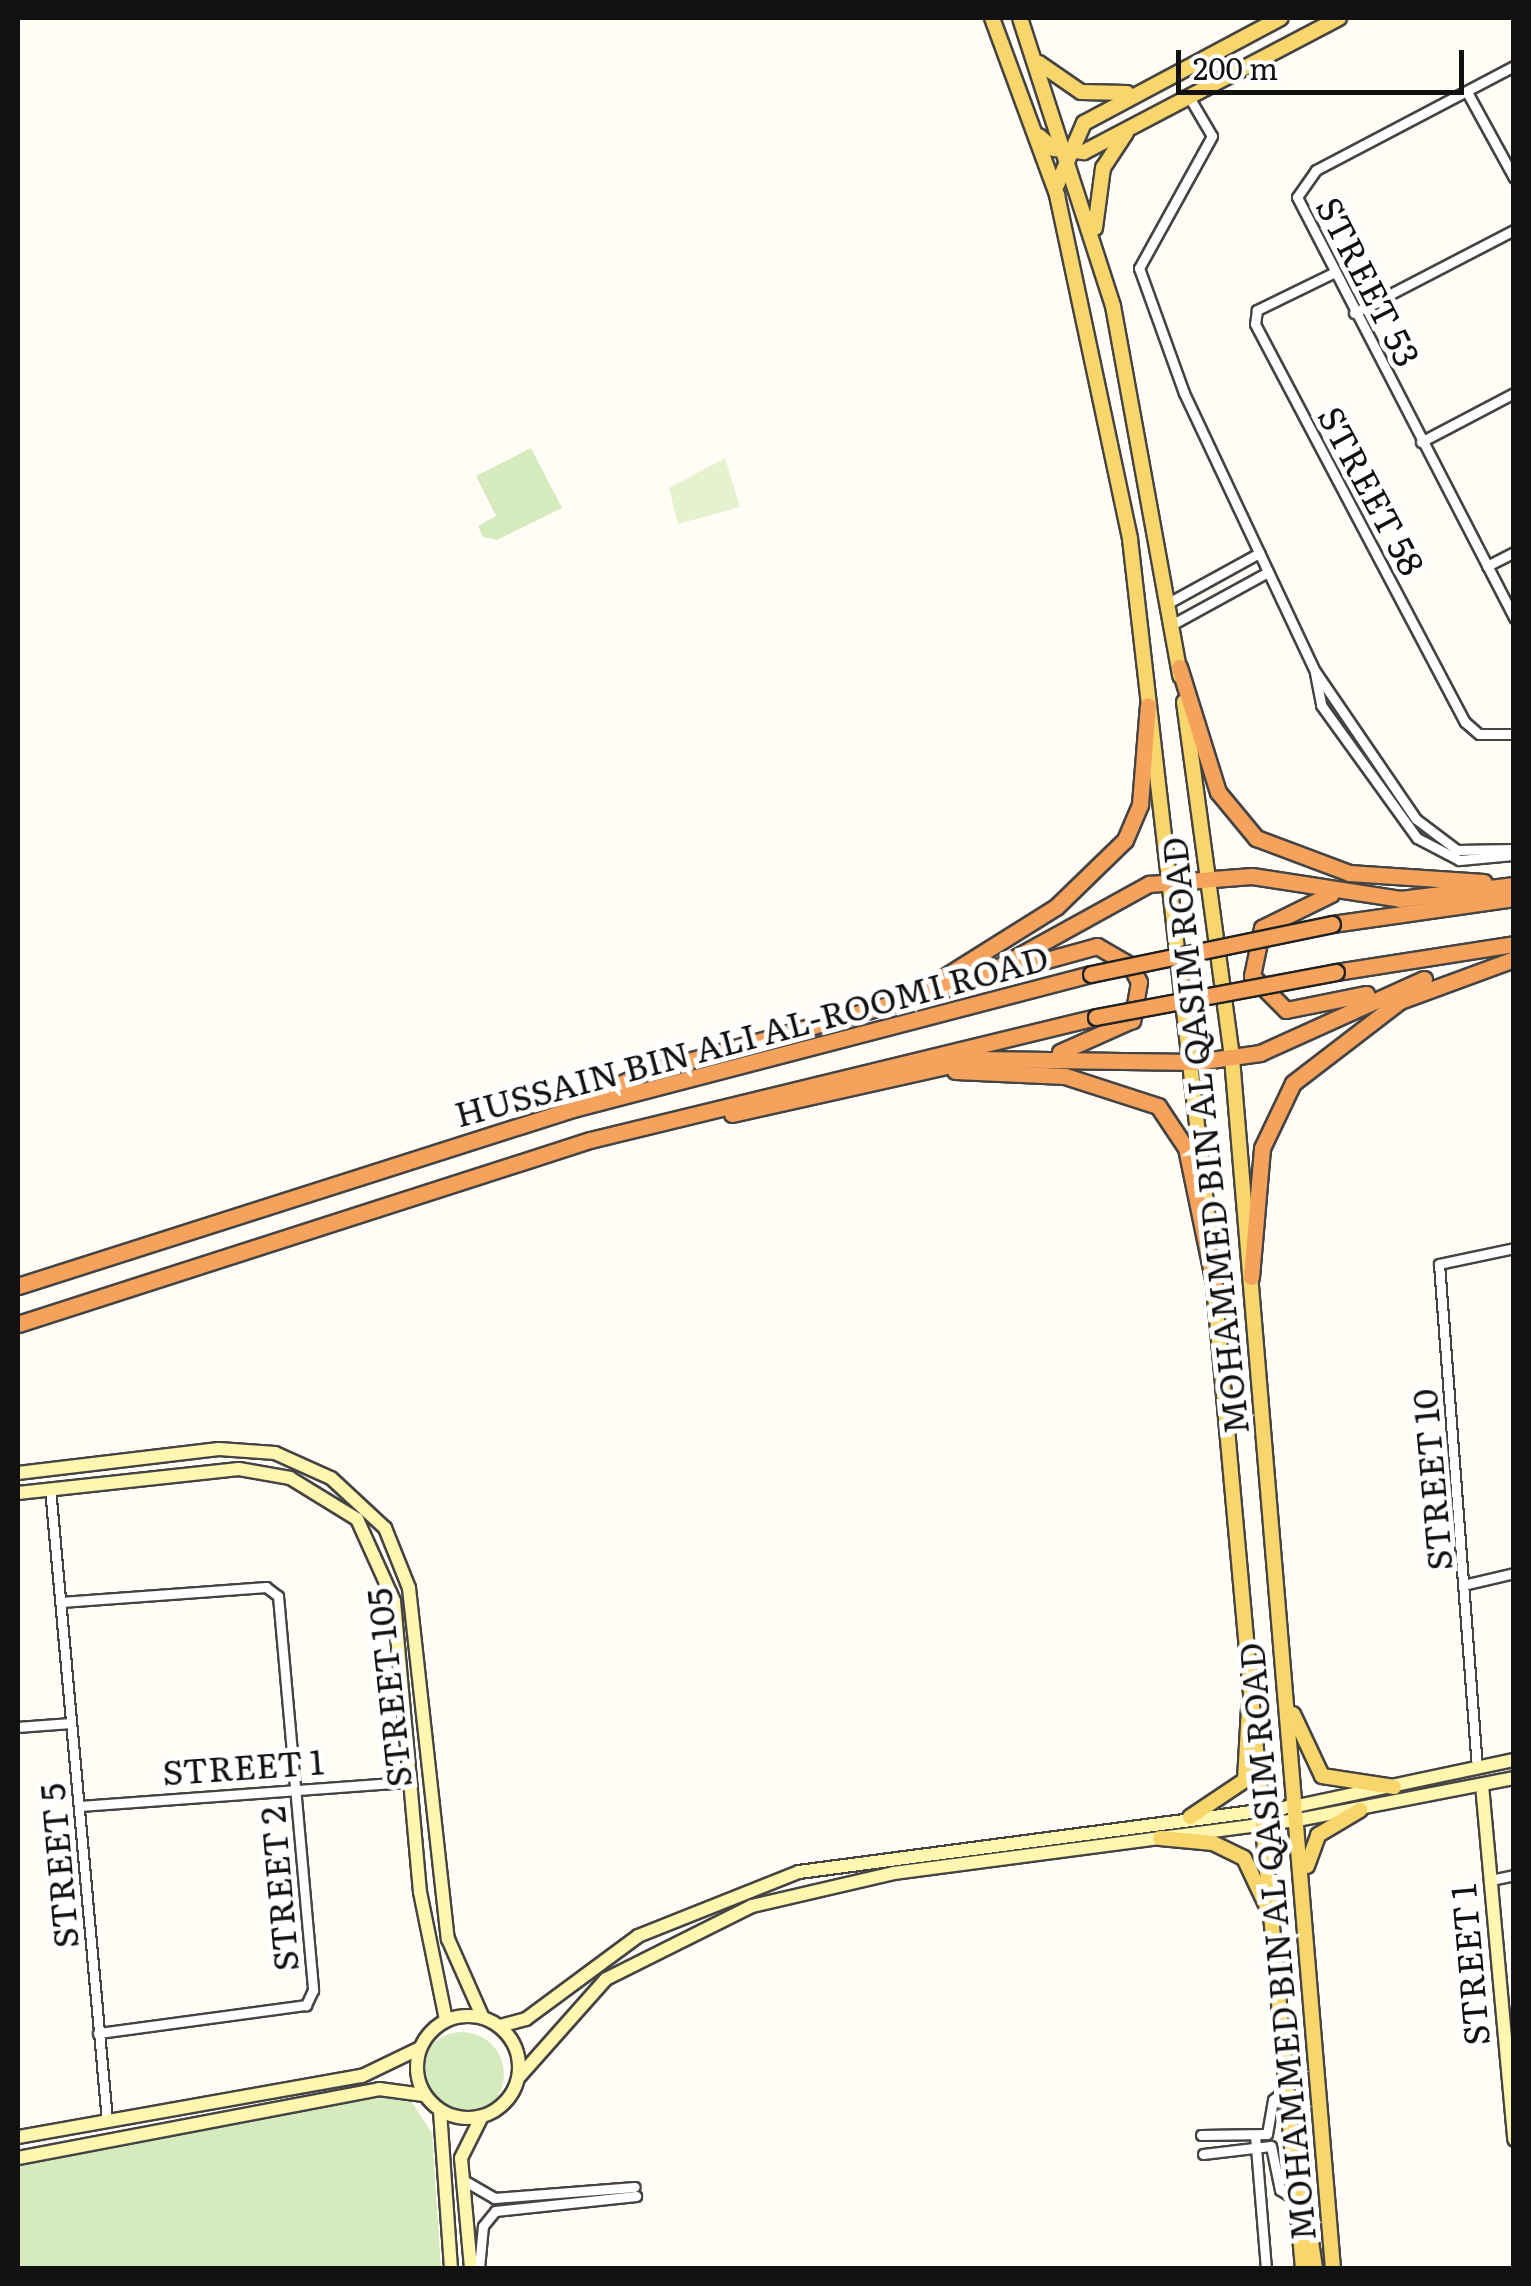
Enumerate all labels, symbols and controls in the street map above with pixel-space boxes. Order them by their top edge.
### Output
scale bar [1181,30,1468,92]
text: 200 m [1193,45,1278,89]
street label: STREET 53 [1309,189,1431,373]
street label: STREET 58 [1311,399,1435,581]
street label: MOHAMMED BIN AL QASIM ROAD [1151,835,1255,1437]
street label: HUSSAIN BIN ALI AL-ROOMI ROAD [450,934,1052,1134]
street label: STREET 10 [1401,1387,1459,1573]
street label: STREET 105 [356,1586,418,1790]
street label: MOHAMMED BIN AL QASIM ROAD [1228,1641,1322,2243]
street label: STREET 1 [161,1738,325,1792]
street label: STREET 5 [29,1782,85,1950]
street label: STREET 2 [249,1805,305,1973]
street label: STREET 1 [1440,1882,1496,2048]

